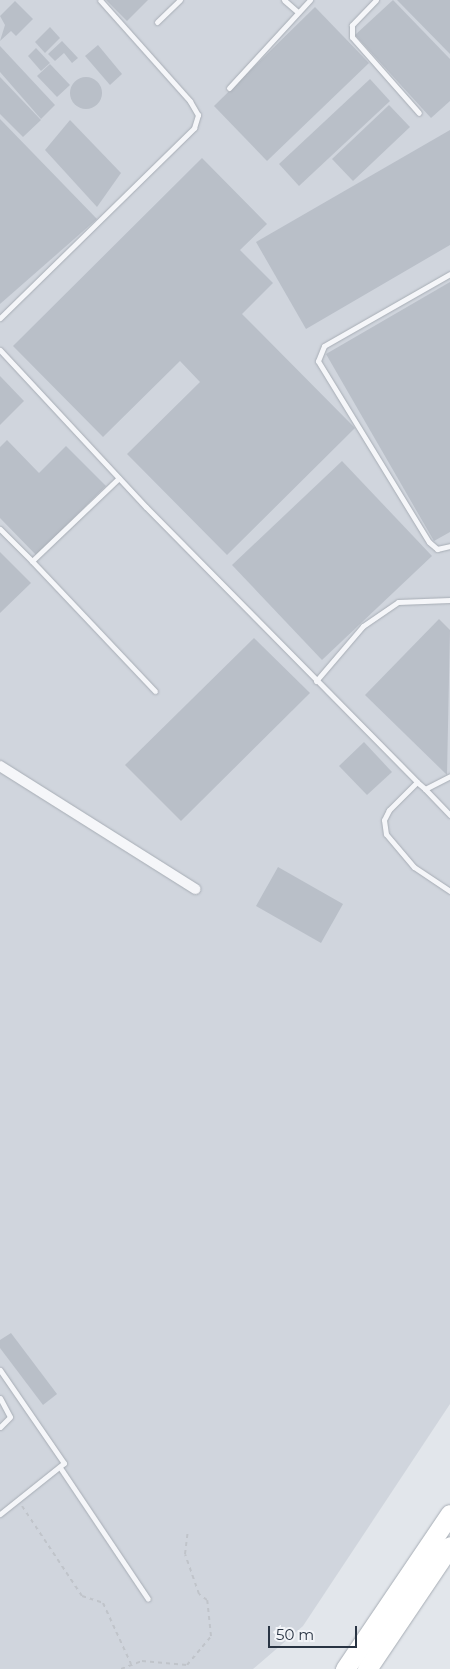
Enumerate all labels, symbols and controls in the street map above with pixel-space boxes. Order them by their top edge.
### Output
scale bar [270,1616,359,1648]
text: 50 m [276,1625,314,1644]

